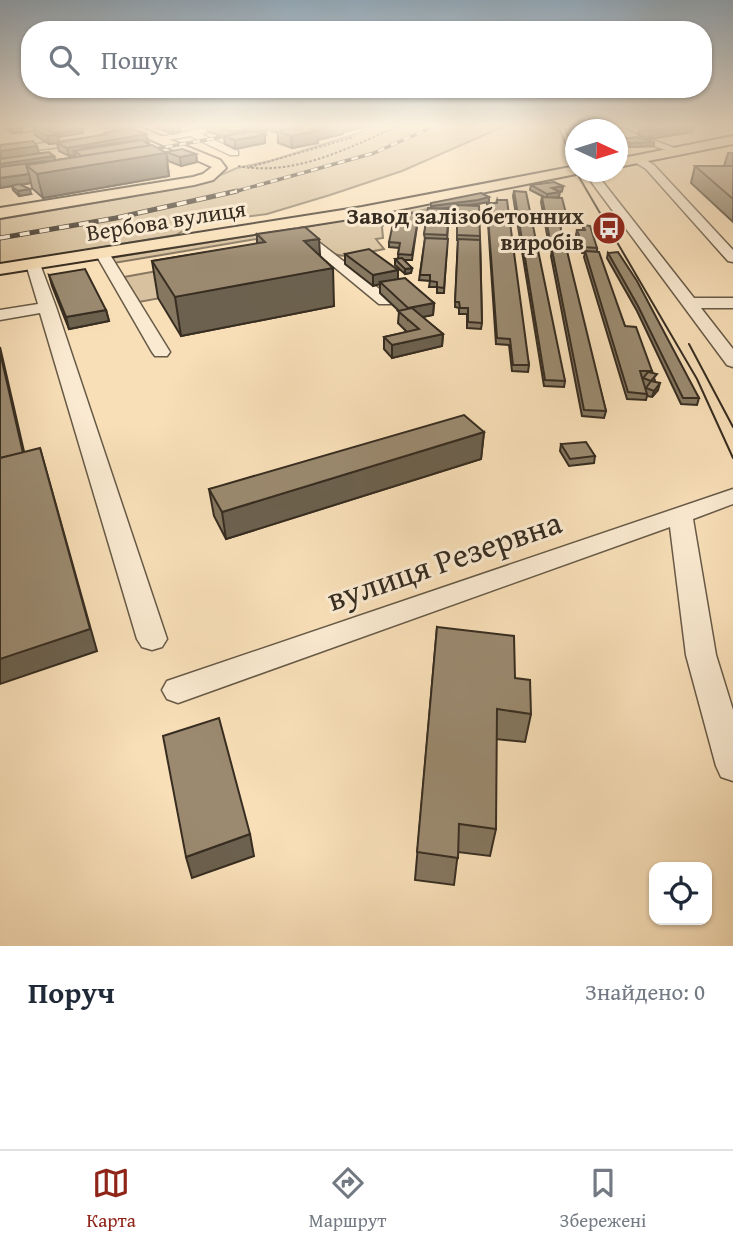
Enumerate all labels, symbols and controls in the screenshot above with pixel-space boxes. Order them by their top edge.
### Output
search box [21,21,712,98]
text: Пошук [101,40,178,79]
icon: search [45,41,83,79]
north arrow [565,119,628,182]
street label: Вербова вулиця [84,191,248,249]
place label: Завод залізобетонних виробів [346,199,584,258]
bus stop icon: Завод залізобетонних виробів [590,209,628,247]
street label: вулиця Резервна [320,497,568,623]
map controls [649,862,712,925]
button: locate [649,862,712,925]
text: Поруч [28,970,115,1014]
text: Знайдено: 0 [585,975,705,1008]
tab: Карта [87,1164,136,1234]
tab: Маршрут [309,1164,387,1234]
tab: Збережені [560,1164,646,1234]

